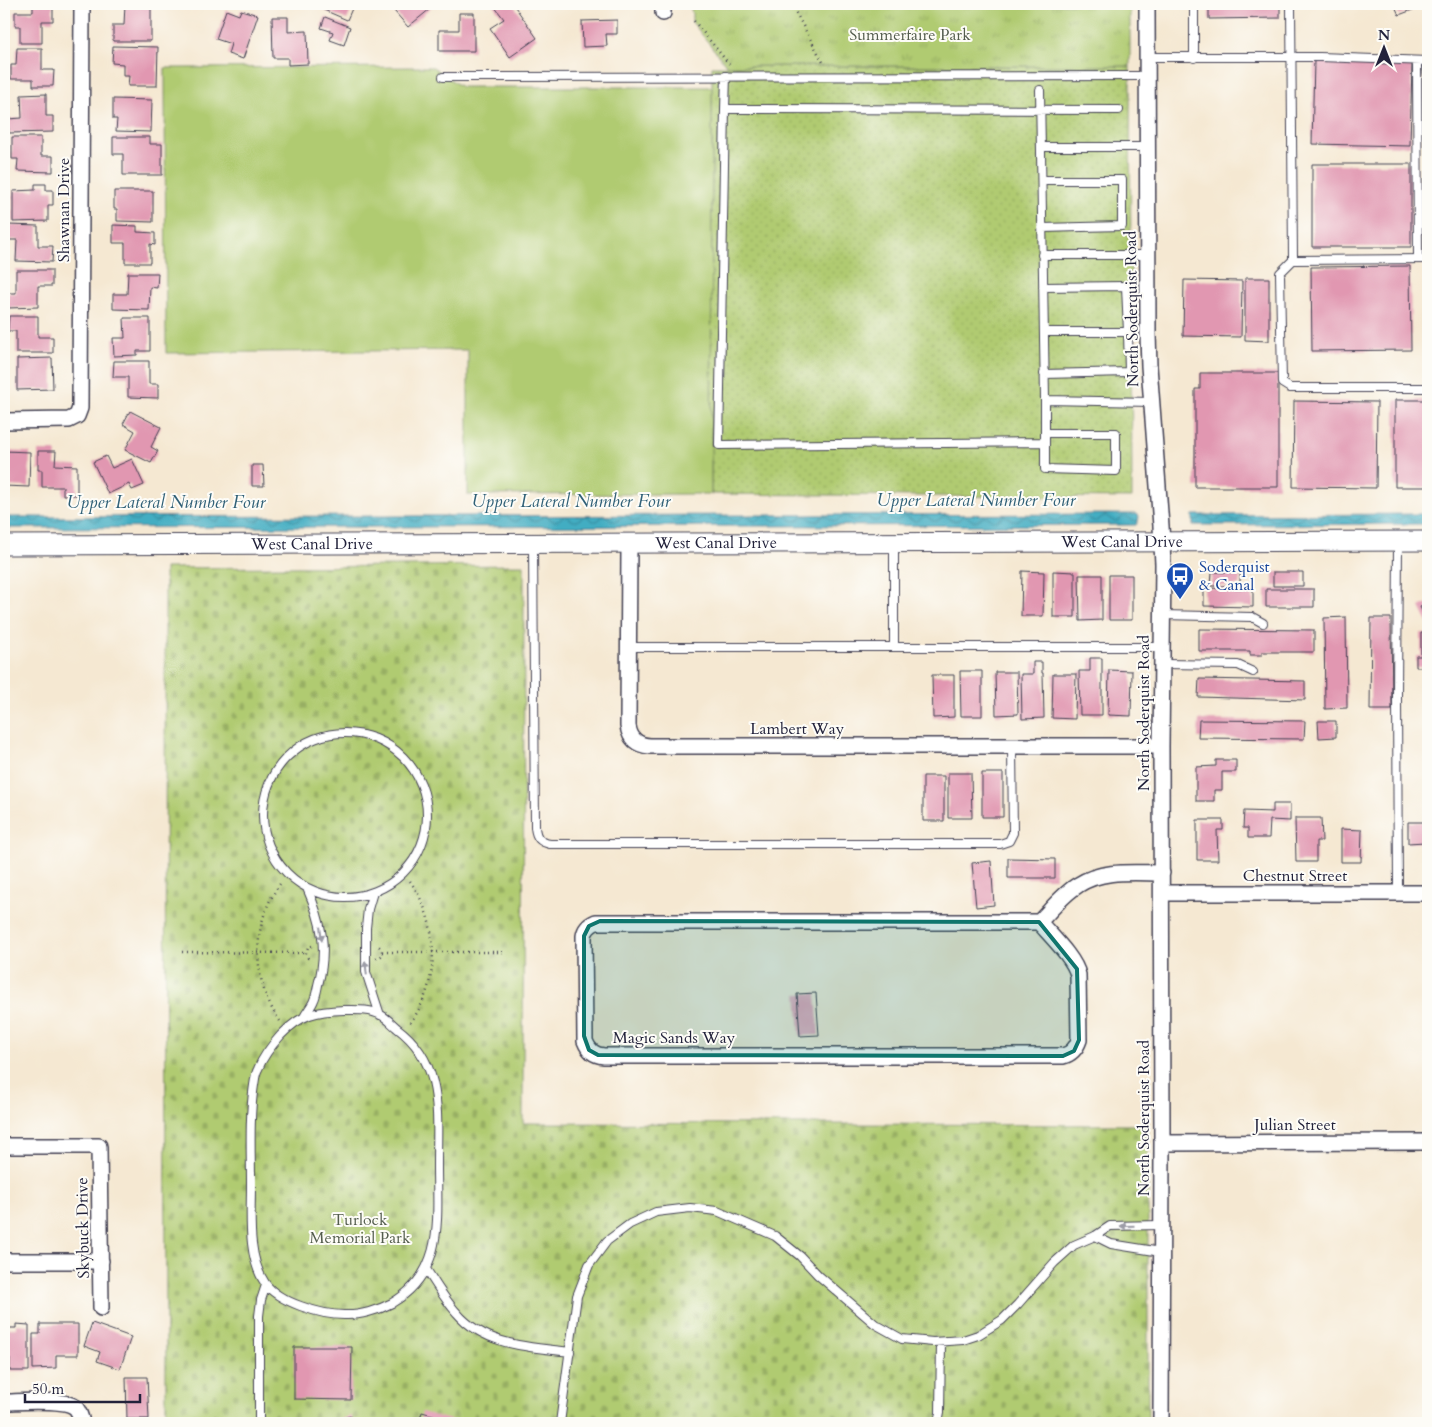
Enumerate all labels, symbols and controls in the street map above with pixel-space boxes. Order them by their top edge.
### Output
north arrow [1360,22,1410,72]
park label: Summerfaire Park [849,24,971,46]
text: N [1378,26,1390,45]
street label: Shawnan Drive [53,158,75,262]
street label: North Soderquist Road [1120,230,1144,387]
water label: Upper Lateral Number Four [876,488,1077,513]
water label: Upper Lateral Number Four [471,489,672,514]
water label: Upper Lateral Number Four [66,490,267,515]
street label: West Canal Drive [1060,531,1183,553]
street label: West Canal Drive [654,532,777,554]
street label: West Canal Drive [250,533,373,555]
place label: Soderquist & Canal [1199,556,1270,596]
bus stop icon: Soderquist & Canal [1165,561,1195,600]
street label: North Soderquist Road [1133,634,1155,791]
street label: Lambert Way [750,718,845,740]
street label: Chestnut Street [1243,865,1347,887]
one-way arrow [317,926,325,942]
one-way arrow [362,960,370,976]
street label: Magic Sands Way [613,1027,736,1049]
street label: North Soderquist Road [1133,1039,1155,1196]
street label: Julian Street [1252,1114,1336,1136]
street label: Skybuck Drive [71,1177,95,1279]
park label: Turlock Memorial Park [310,1209,411,1249]
one-way arrow [1118,1222,1134,1230]
scale bar [25,1372,140,1404]
text: 50 m [32,1379,64,1399]

